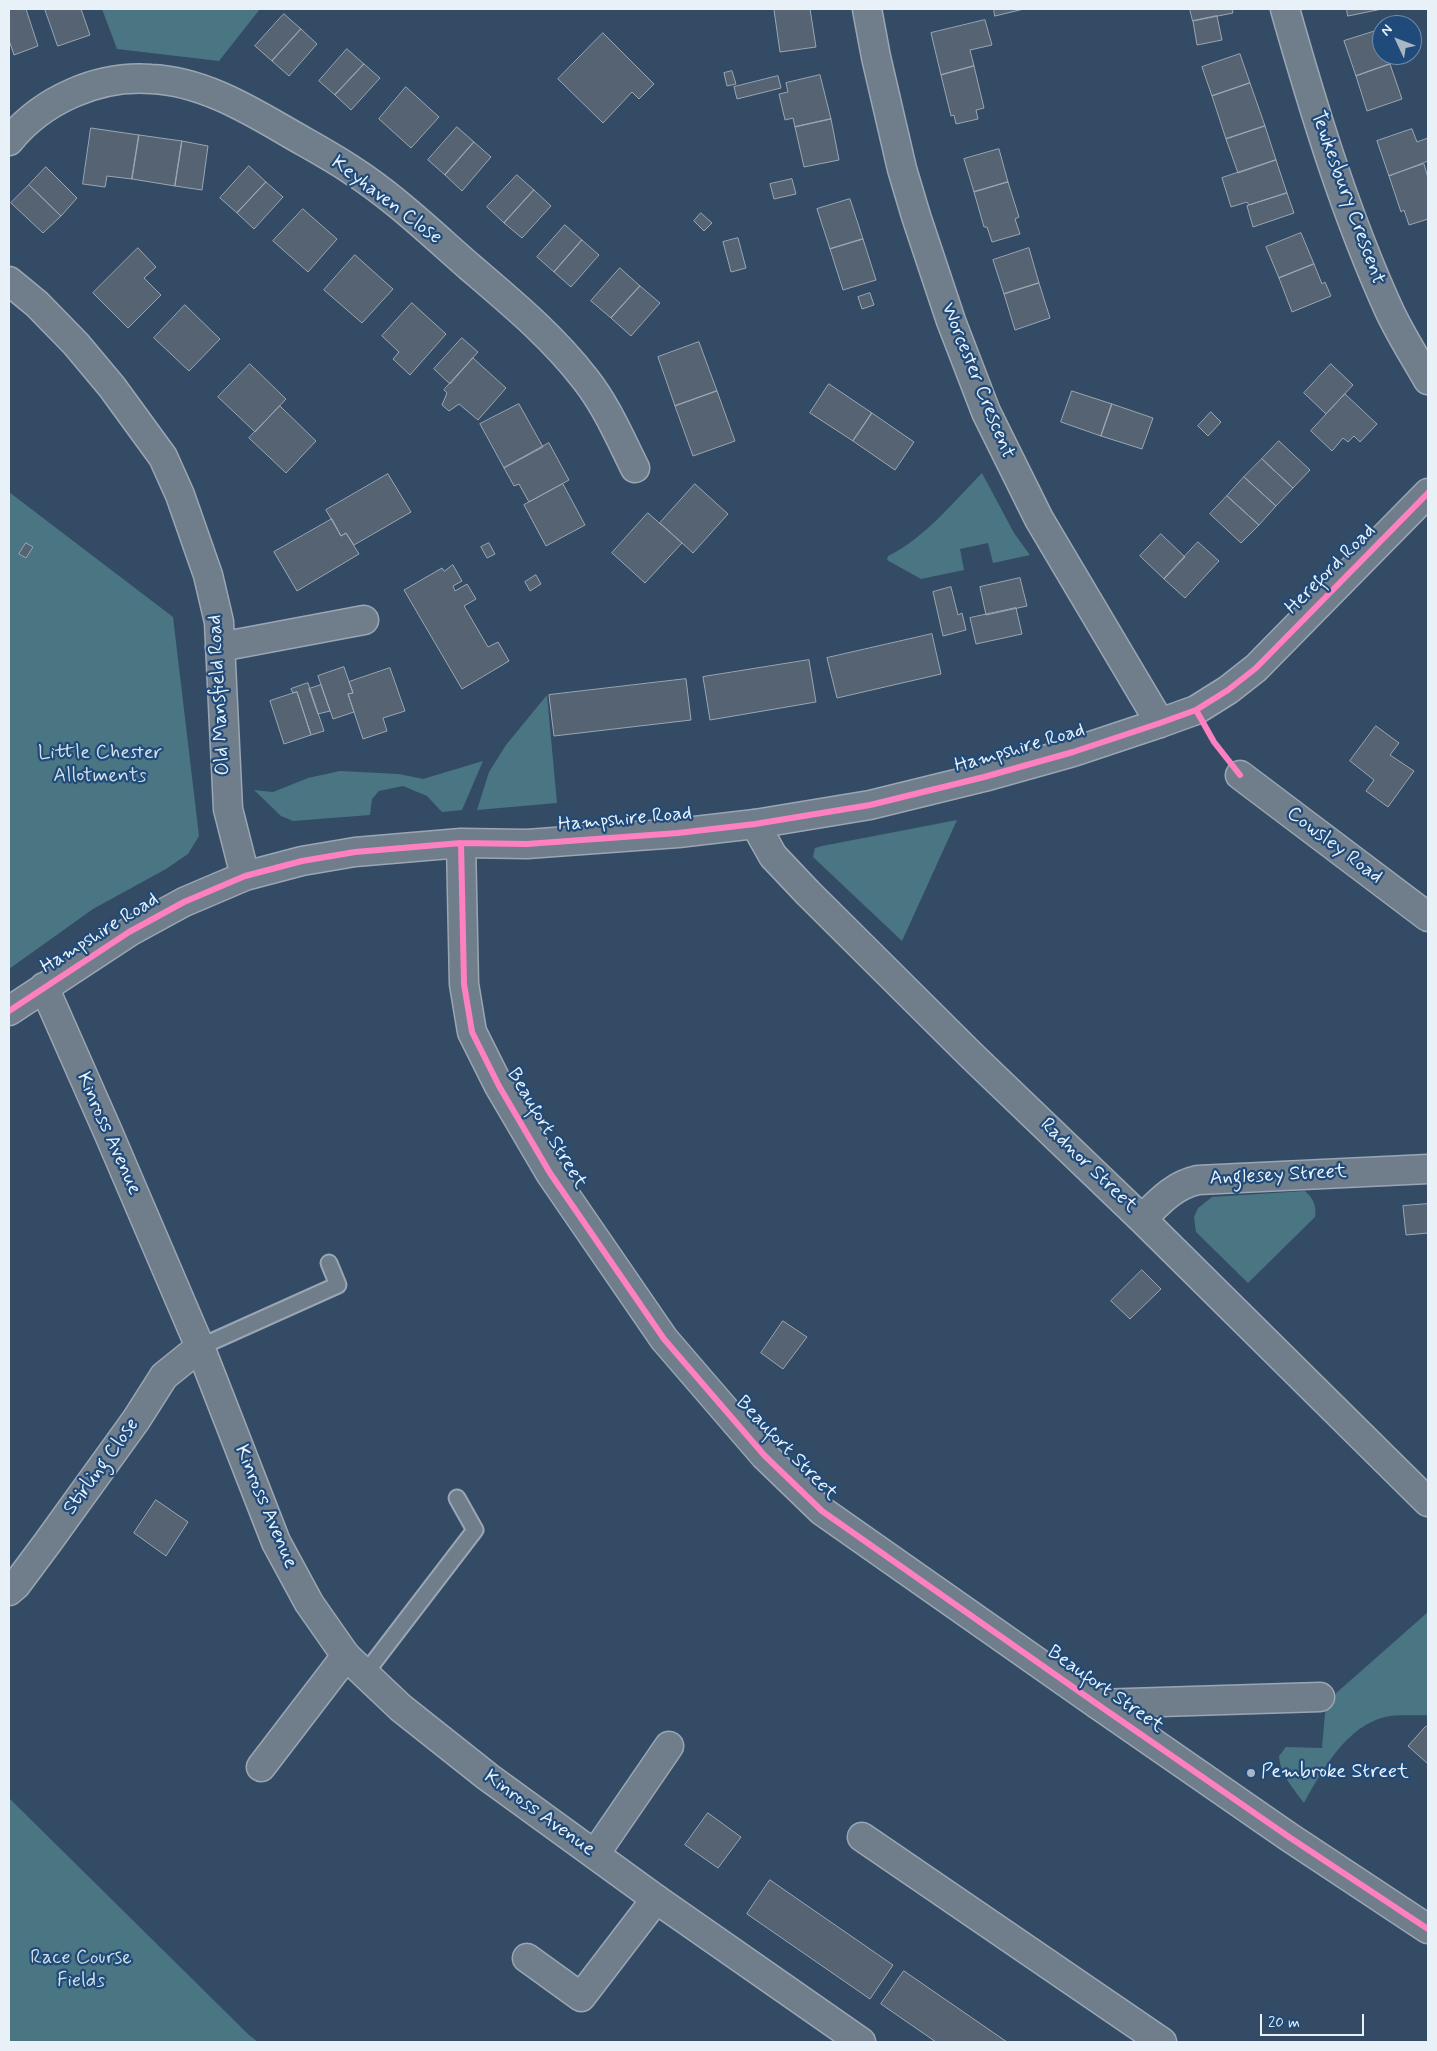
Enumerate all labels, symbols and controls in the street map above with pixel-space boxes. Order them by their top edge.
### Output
north arrow [1372,15,1422,65]
text: N [1377,21,1397,40]
street label: Tewkesbury Crescent [1304,108,1390,288]
street label: Keyhaven Close [326,152,446,250]
street label: Worcester Crescent [935,300,1019,462]
street label: Hereford Road [1281,520,1381,620]
street label: Old Mansfield Road [204,614,236,776]
street label: Hampshire Road [952,719,1088,779]
park label: Little Chester Allotments [38,742,162,789]
street label: Hampshire Road [557,802,693,838]
street label: Cowsley Road [1281,802,1387,890]
street label: Hampshire Road [37,888,163,980]
street label: Beaufort Street [501,1064,591,1194]
street label: Kinross Avenue [70,1069,146,1199]
street label: Radnor Street [1034,1113,1142,1219]
street label: Anglesey Street [1209,1160,1347,1192]
street label: Beaufort Street [730,1392,842,1506]
street label: Stirling Close [59,1414,145,1520]
street label: Kinross Avenue [228,1442,302,1572]
street label: Beaufort Street [1042,1641,1168,1739]
place label: Pembroke Street [1261,1761,1409,1785]
street label: Kinross Avenue [479,1766,599,1862]
marker: Pembroke Street [1245,1767,1257,1779]
park label: Race Course Fields [30,1947,132,1994]
scale bar [1262,2004,1366,2036]
text: 20 m [1268,2013,1300,2033]

